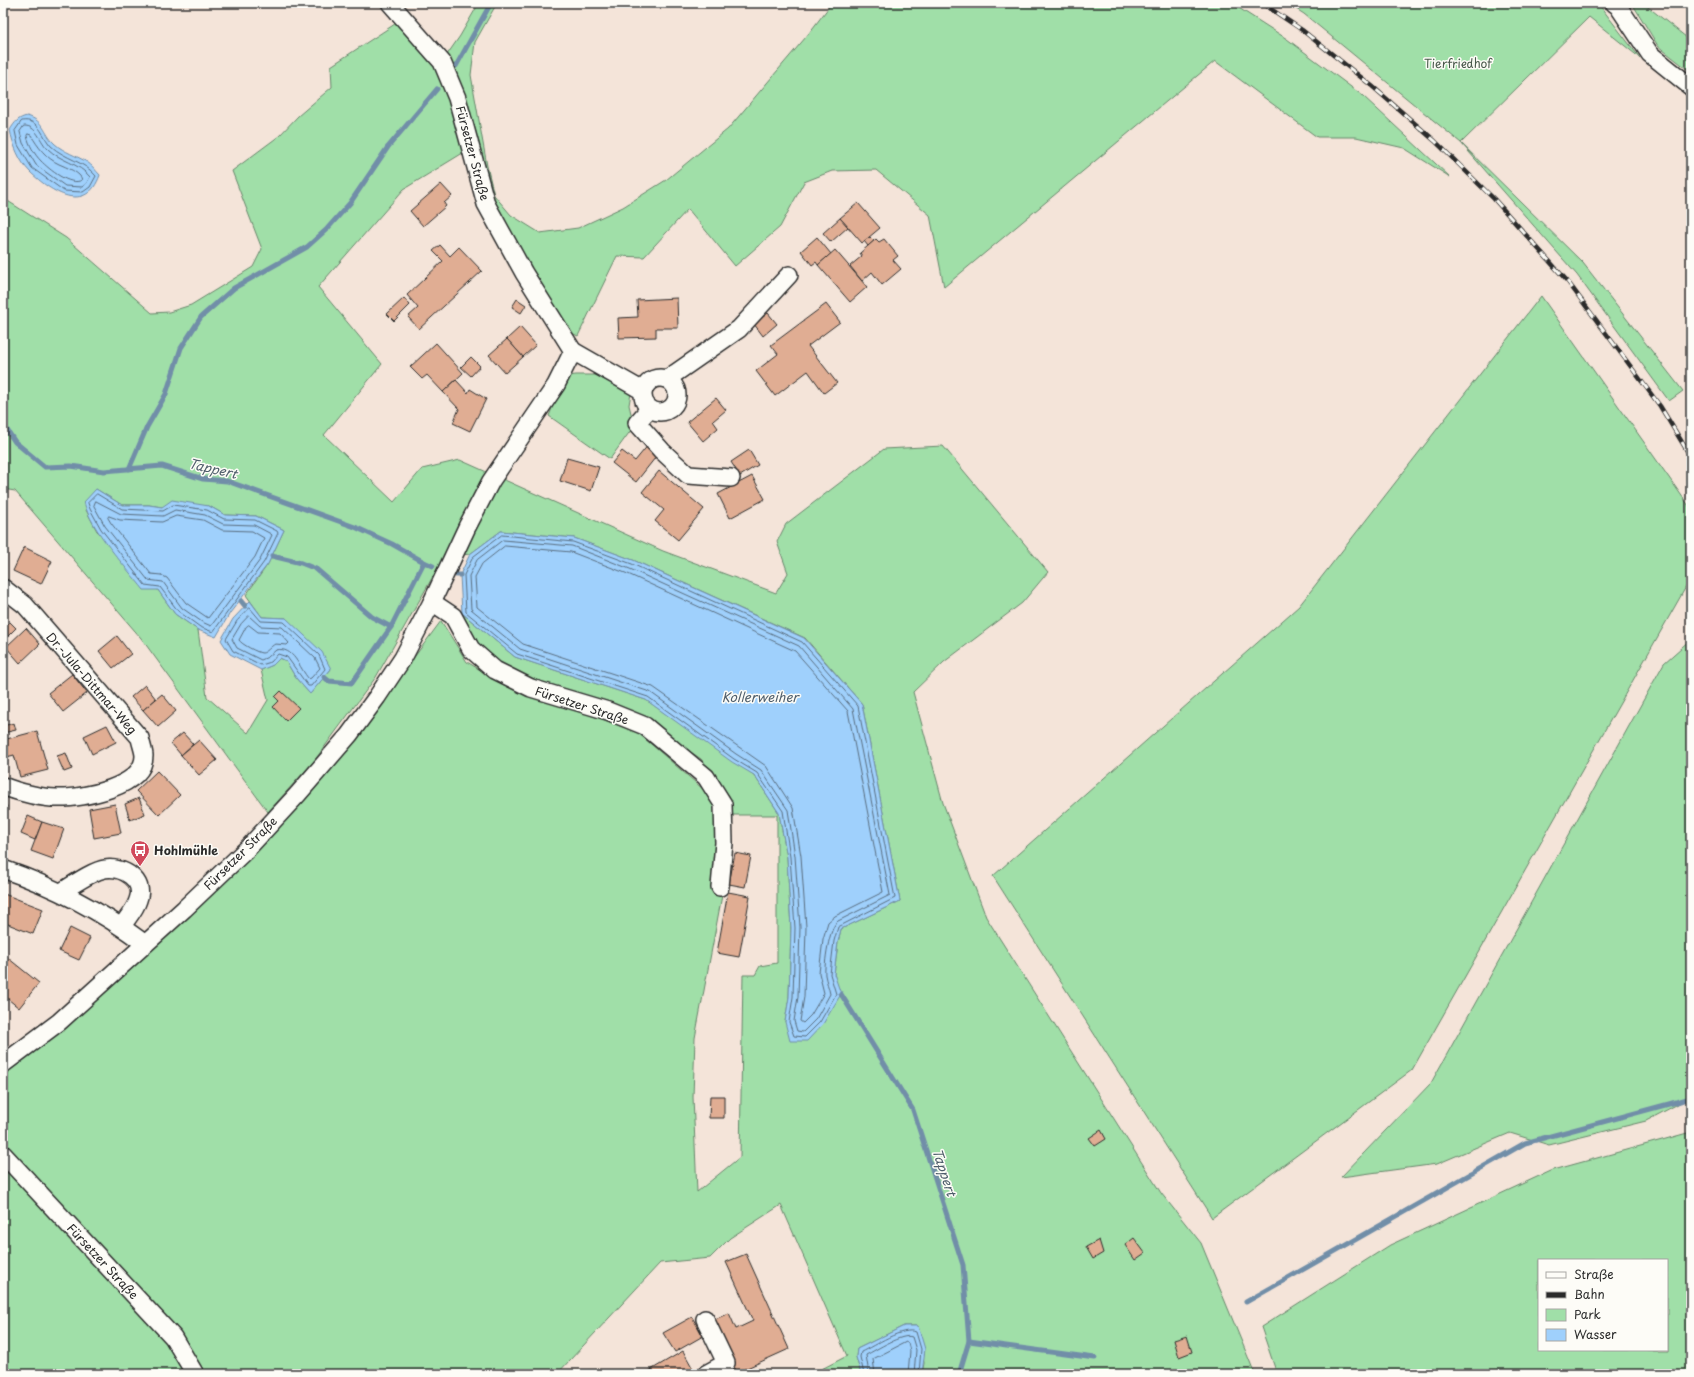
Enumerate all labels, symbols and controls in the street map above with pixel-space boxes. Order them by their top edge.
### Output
park label: Tierfriedhof [1424,54,1493,72]
street label: Fürsetzer Straße [452,104,494,202]
water label: Tappert [187,453,241,483]
street label: Dr.-Jula-Dittmar-Weg [43,628,141,738]
street label: Fürsetzer Straße [533,681,631,729]
water label: Kollerweiher [722,687,800,706]
street label: Fürsetzer Straße [199,812,281,894]
bus stop icon: Hohlmühle [129,839,151,867]
place label: Hohlmühle [154,841,218,859]
water label: Tappert [928,1146,962,1200]
street label: Fürsetzer Straße [63,1219,143,1303]
legend [1538,1259,1668,1351]
text: Straße [1574,1265,1614,1283]
text: Bahn [1574,1285,1605,1303]
text: Park [1574,1305,1601,1323]
text: Wasser [1574,1325,1617,1343]

